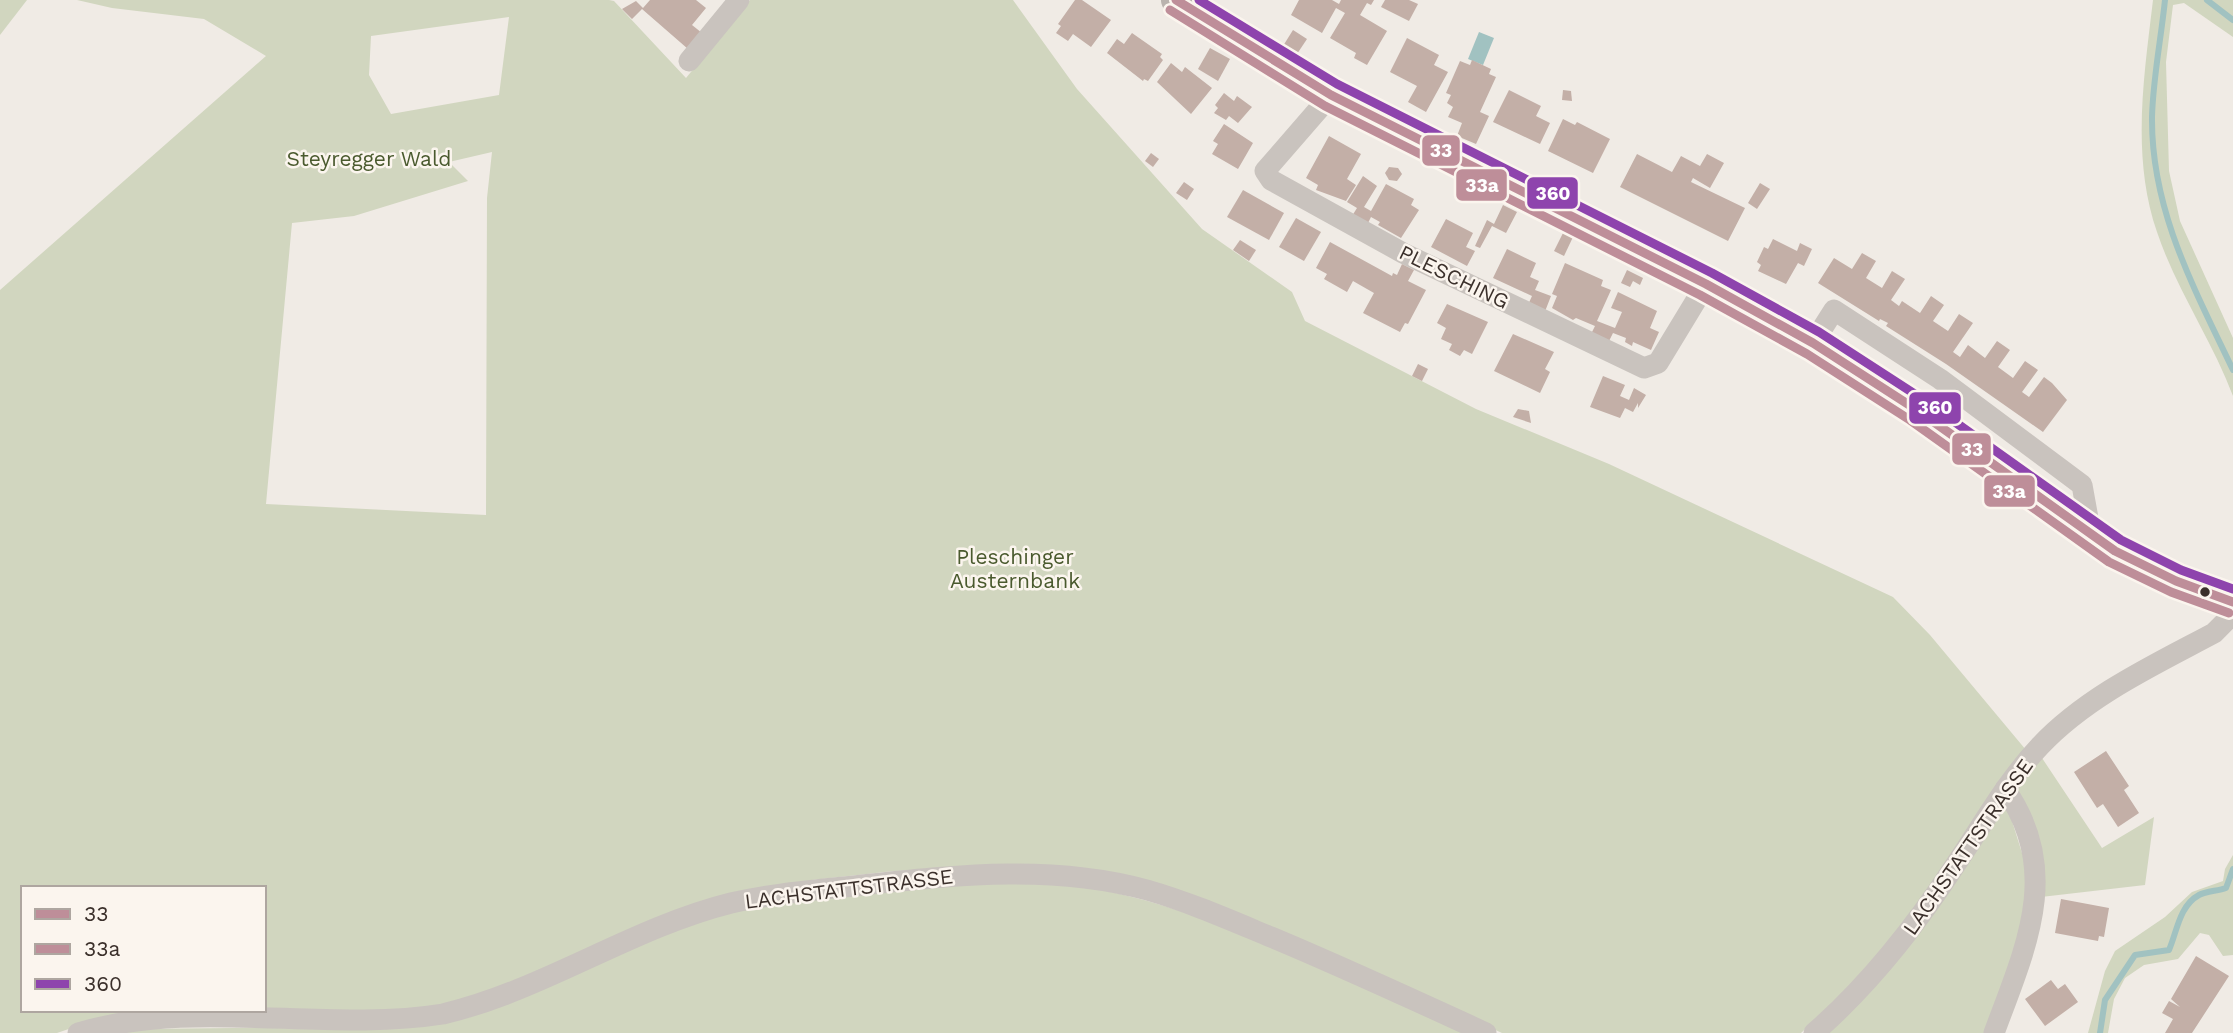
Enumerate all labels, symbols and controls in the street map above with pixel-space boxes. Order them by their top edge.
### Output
line badge: 33 [1421,134,1461,167]
text: 33 [1430,139,1452,162]
park label: Steyregger Wald [286,146,452,171]
line badge: 33a [1455,168,1508,202]
text: 33a [1465,174,1499,197]
line badge: 360 [1526,176,1579,210]
text: 360 [1535,182,1571,205]
street label: PLESCHING [1395,239,1513,314]
line badge: 360 [1908,391,1962,425]
text: 360 [1917,396,1953,419]
line badge: 33 [1951,432,1992,466]
text: 33 [1961,438,1983,461]
line badge: 33a [1983,474,2036,508]
text: 33a [1992,480,2026,503]
park label: Pleschinger Austernbank [950,544,1080,593]
unlabelled marker [2198,585,2212,599]
street label: LACHSTATTSTRASSE [1897,754,2038,940]
street label: LACHSTATTSTRASSE [743,863,954,914]
legend [21,886,266,1012]
text: 33 [84,901,109,926]
text: 33a [84,936,120,961]
text: 360 [84,971,122,996]

